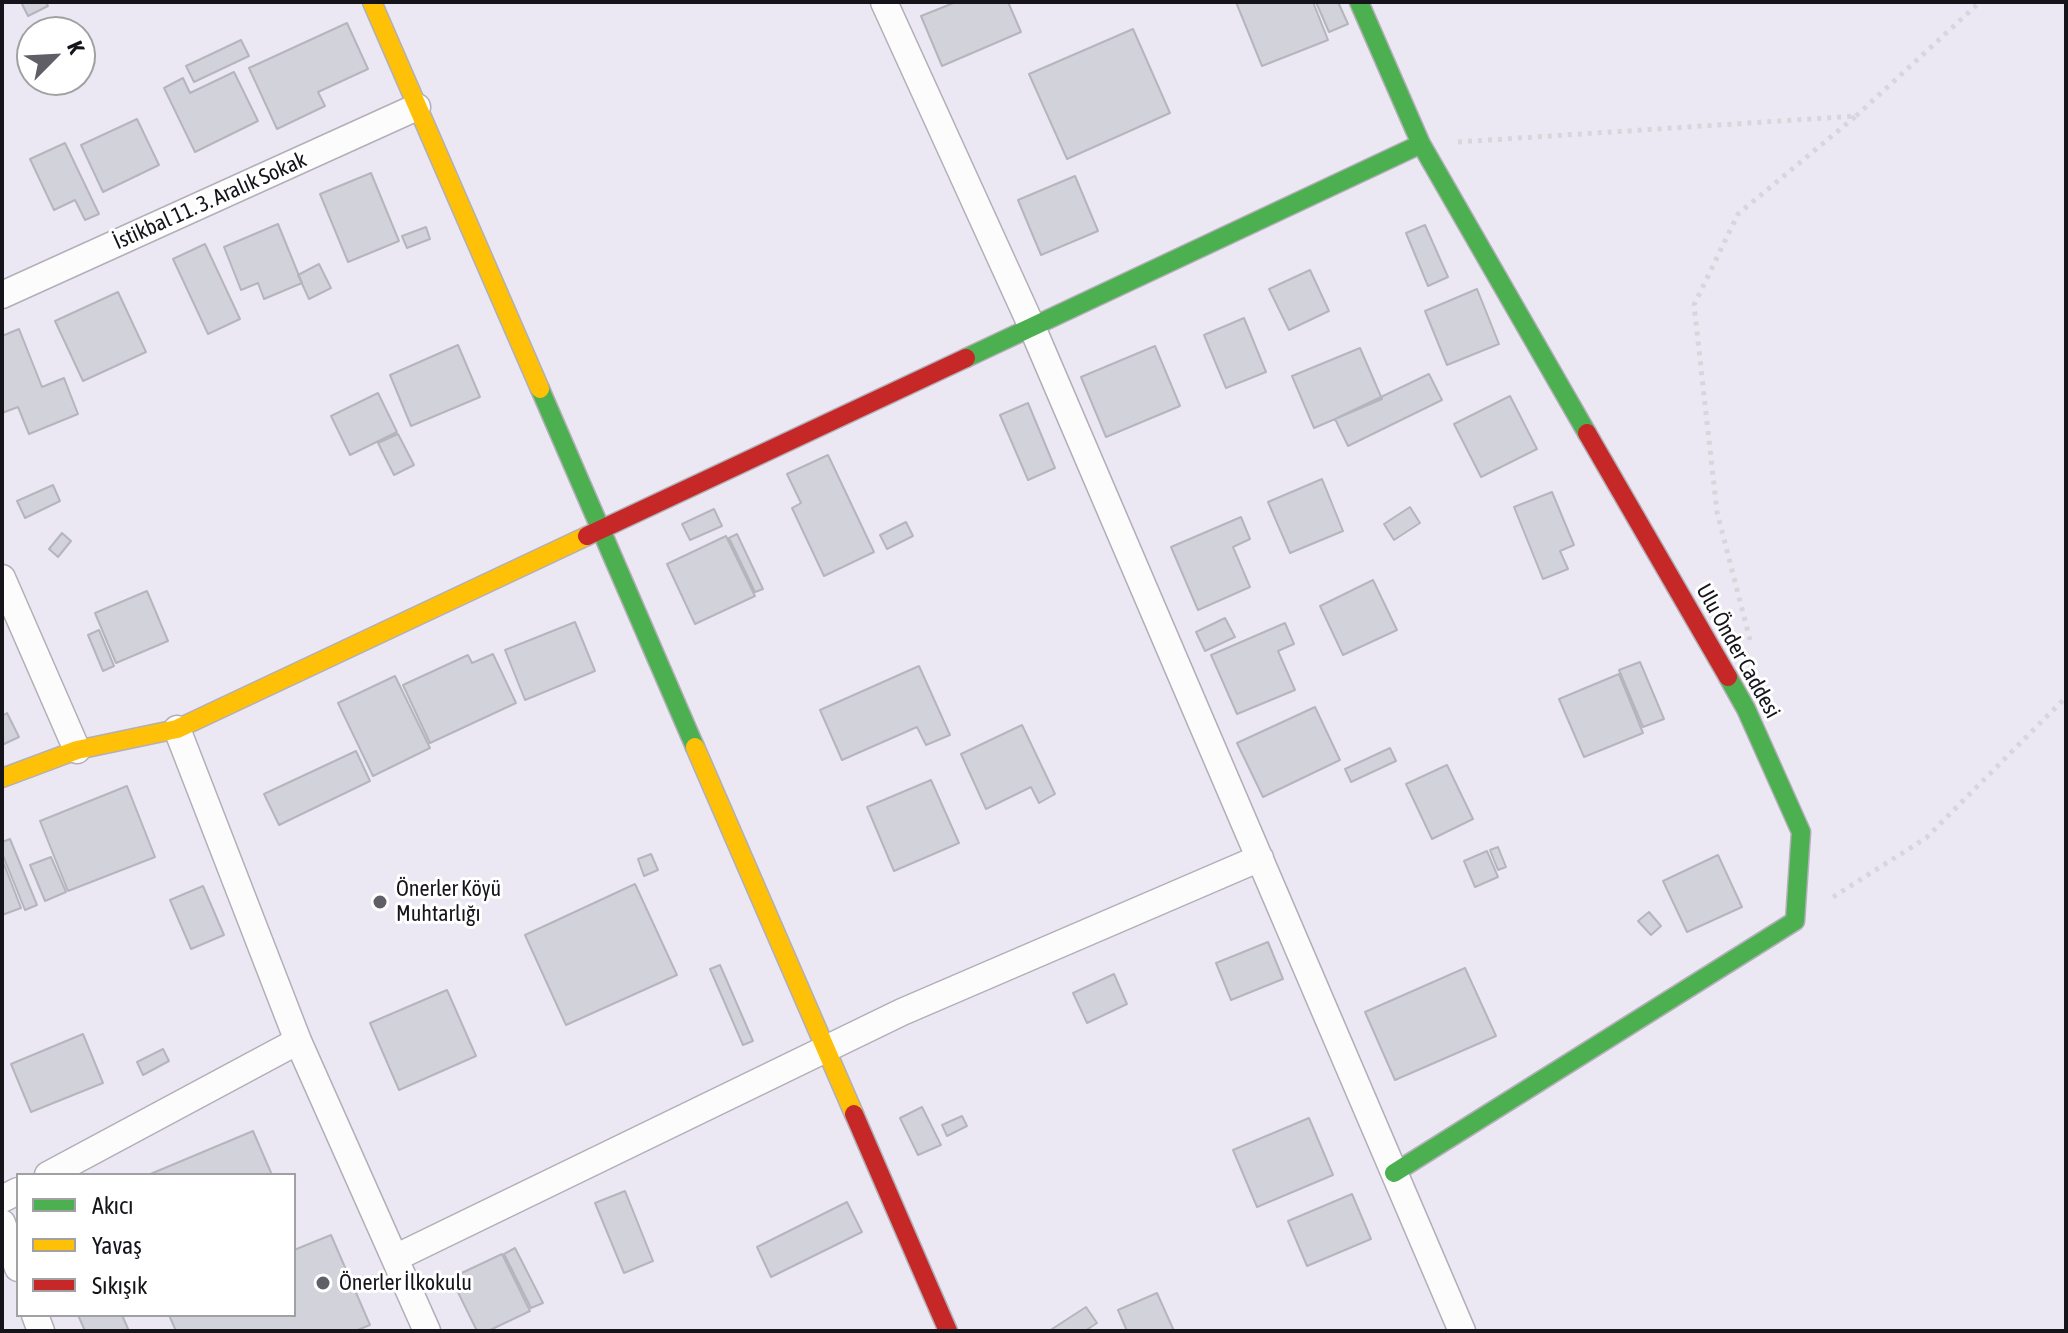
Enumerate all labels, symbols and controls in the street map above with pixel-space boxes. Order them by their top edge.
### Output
north arrow [16,16,96,96]
text: K [62,37,90,57]
street label: İstikbal 11. 3. Aralık Sokak [109,147,311,255]
street label: Ulu Önder Caddesi [1690,579,1786,723]
place label: Önerler Köyü Muhtarlığı [396,876,501,928]
marker: Önerler Köyü Muhtarlığı [371,893,389,911]
legend [16,1173,296,1317]
text: Akıcı [92,1192,134,1219]
text: Yavaş [92,1232,142,1259]
place label: Önerler İlkokulu [339,1270,472,1296]
text: Sıkışık [92,1272,148,1299]
marker: Önerler İlkokulu [314,1274,332,1292]

